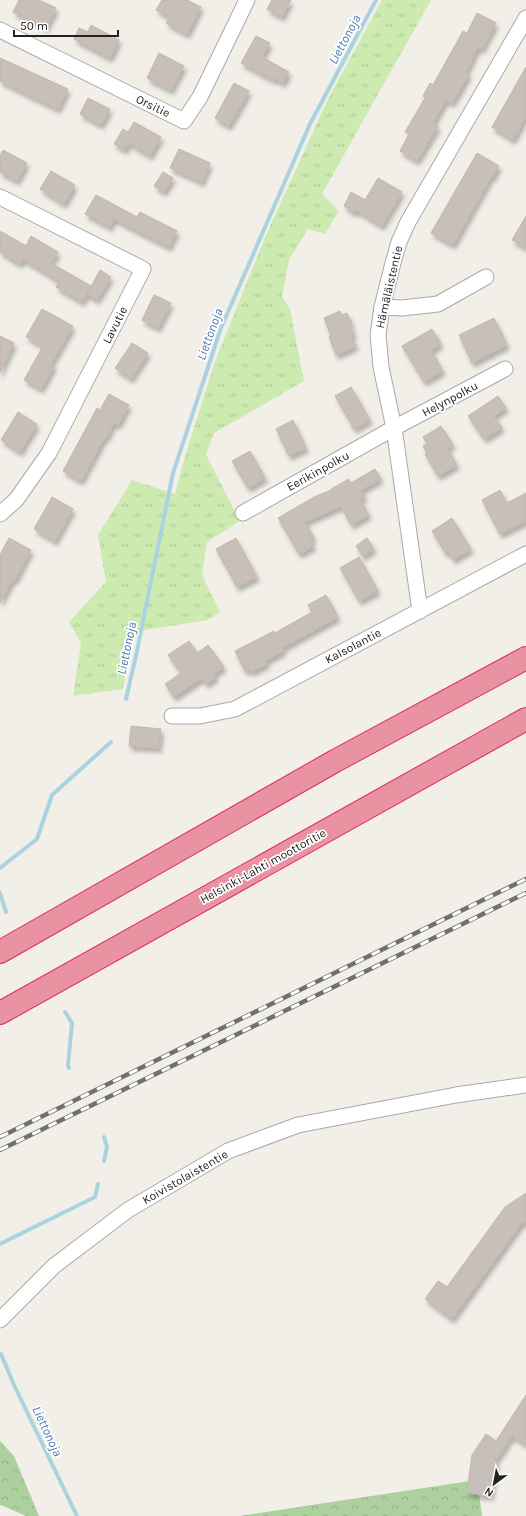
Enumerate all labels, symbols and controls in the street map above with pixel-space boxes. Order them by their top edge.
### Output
scale bar [14,12,118,38]
water label: Liettonoja [325,12,364,67]
text: 50 m [20,19,48,33]
street label: Orsitie [134,92,172,120]
street label: Hämäläistentie [373,244,405,330]
street label: Lavutie [100,304,130,346]
water label: Liettonoja [193,306,226,362]
street label: Helynpolku [420,378,480,420]
street label: Eerikinpolku [284,448,352,494]
water label: Liettonoja [114,620,140,676]
street label: Kalsolantie [323,625,383,667]
street label: Helsinki-Lahti moottoritie [198,826,328,906]
street label: Koivistolaistentie [140,1147,230,1207]
water label: Liettonoja [29,1404,66,1459]
north arrow [474,1464,514,1504]
text: N [482,1484,496,1500]

